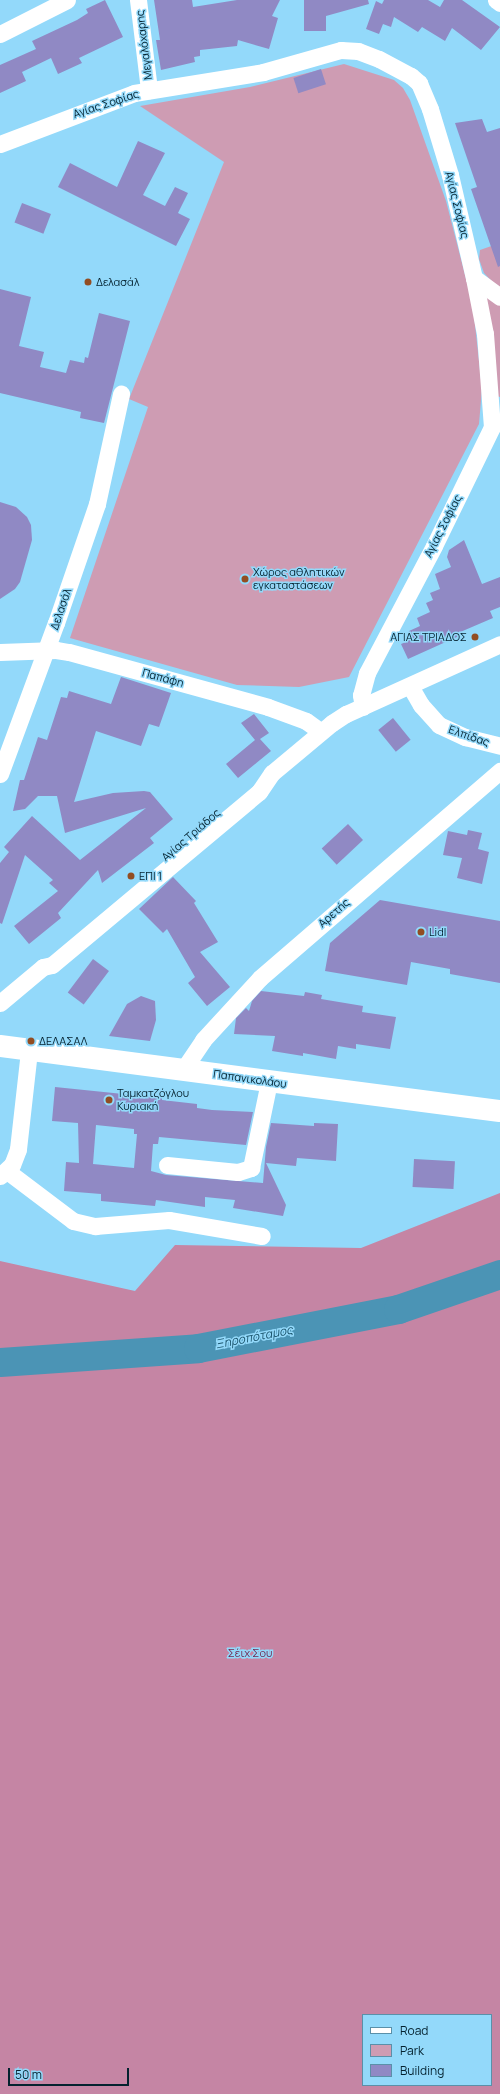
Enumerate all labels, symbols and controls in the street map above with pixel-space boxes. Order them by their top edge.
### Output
street label: Μεγαλόχαρης [133,9,155,81]
street label: Αγίας Σοφίας [71,87,141,121]
street label: Αγίας Σοφίας [442,170,472,240]
place label: Δελασάλ [96,275,139,289]
marker: Δελασάλ [83,277,93,287]
street label: Αγίας Σοφίας [422,492,464,560]
place label: Χώρος αθλητικών εγκαταστάσεων [253,566,344,592]
marker: Χώρος αθλητικών εγκαταστάσεων [240,574,250,584]
street label: Δελασάλ [48,586,74,632]
place label: ΑΓΙΑΣ ΤΡΙΑΔΟΣ [390,630,467,644]
marker: ΑΓΙΑΣ ΤΡΙΑΔΟΣ [470,632,480,642]
street label: Παπάφη [141,666,185,690]
street label: Ελπίδας [447,723,491,749]
street label: Αγίας Τριάδος [159,806,223,864]
place label: ΕΠΙ 1 [139,869,162,883]
marker: ΕΠΙ 1 [126,871,136,881]
street label: Αρετής [316,896,352,930]
place label: Lidl [429,925,446,939]
marker: Lidl [416,927,426,937]
place label: ΔΕΛΑΣΑΛ [39,1034,87,1048]
marker: ΔΕΛΑΣΑΛ [26,1036,36,1046]
street label: Παπανικολάου [212,1067,288,1091]
place label: Ταμκατζόγλου Κυριακή [117,1087,189,1113]
marker: Ταμκατζόγλου Κυριακή [104,1095,114,1105]
water label: Ξηροπόταμος [214,1322,294,1352]
park label: Σέιχ Σου [228,1646,272,1660]
legend [362,2014,492,2086]
text: Road [400,2022,428,2039]
text: Park [400,2042,424,2059]
scale bar [10,2060,131,2086]
text: Building [400,2062,444,2079]
text: 50 m [15,2066,42,2083]

